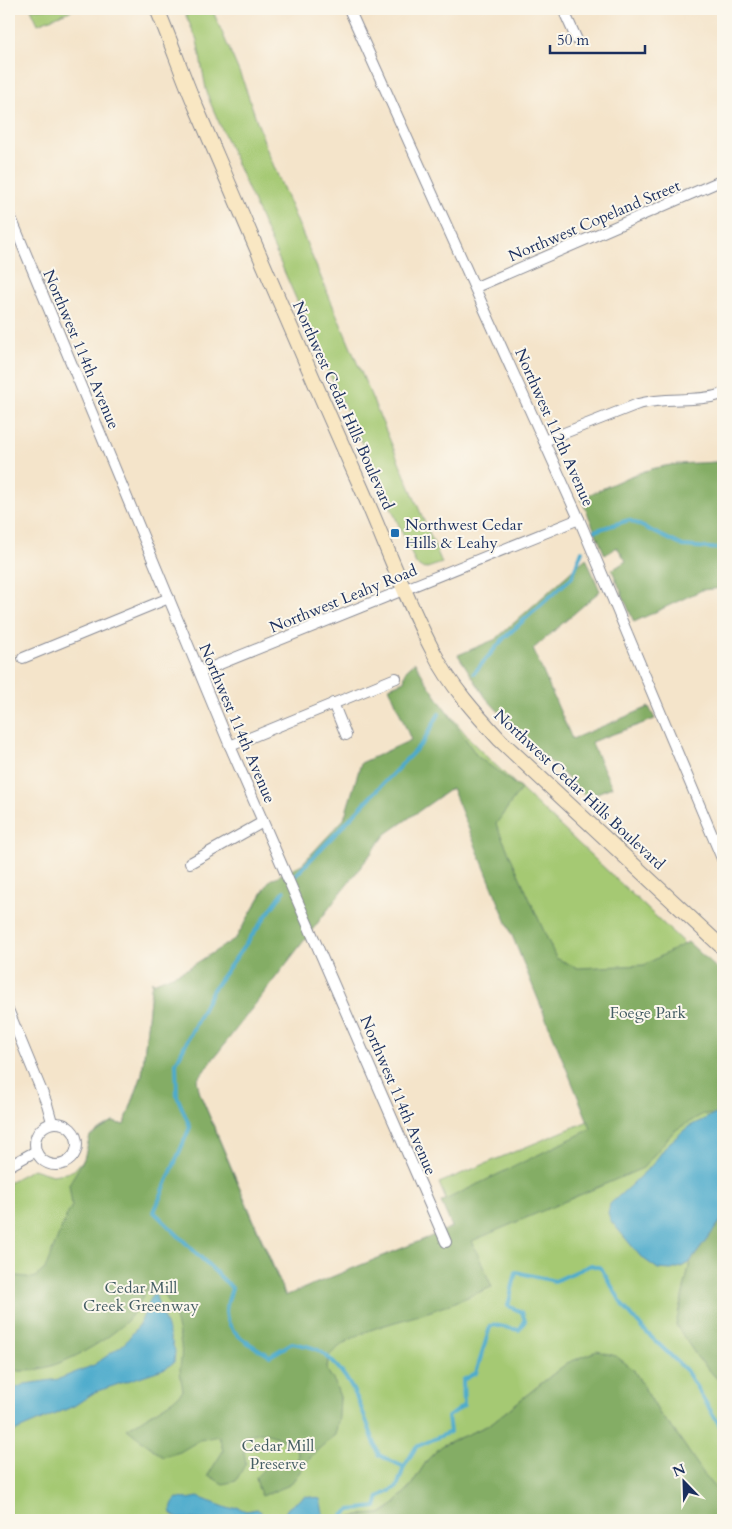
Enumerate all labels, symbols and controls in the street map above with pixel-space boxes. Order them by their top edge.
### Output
scale bar [550,22,644,54]
text: 50 m [557,30,589,50]
street label: Northwest Copeland Street [505,175,684,267]
street label: Northwest 114th Avenue [37,266,125,433]
street label: Northwest Cedar Hills Boulevard [287,297,399,514]
street label: Northwest 112th Avenue [509,345,599,510]
place label: Northwest Cedar Hills & Leahy [405,514,523,554]
marker: Northwest Cedar Hills & Leahy [389,527,401,539]
street label: Northwest Leahy Road [266,559,421,639]
street label: Northwest 114th Avenue [193,640,281,807]
street label: Northwest Cedar Hills Boulevard [489,704,670,875]
park label: Foege Park [610,1002,687,1024]
street label: Northwest 114th Avenue [354,1012,442,1179]
park label: Cedar Mill Creek Greenway [83,1277,199,1317]
park label: Cedar Mill Preserve [242,1435,314,1475]
north arrow [660,1456,710,1506]
text: N [670,1459,688,1482]

